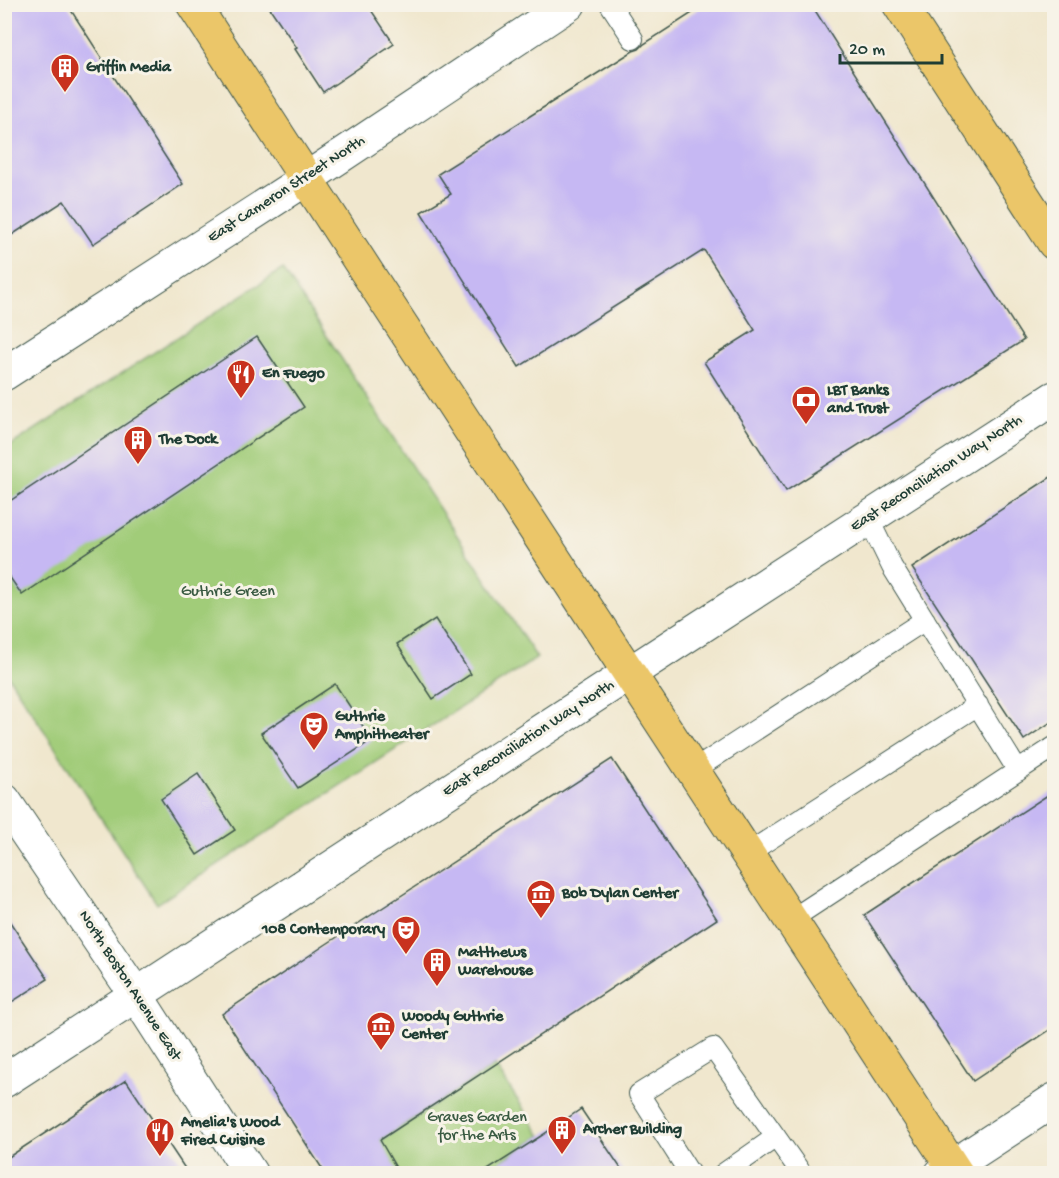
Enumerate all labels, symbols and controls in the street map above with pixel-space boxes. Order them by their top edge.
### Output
scale bar [840,27,942,65]
text: 20 m [849,40,885,61]
building icon: Griffin Media [49,52,81,94]
place label: Griffin Media [86,58,172,78]
street label: East Cameron Street North [205,132,369,248]
restaurant icon: En Fuego [225,358,257,400]
place label: En Fuego [262,365,325,384]
place label: LBT Banks and Trust [826,382,890,419]
bank icon: LBT Banks and Trust [790,384,822,426]
street label: East Reconciliation Way North [847,411,1027,537]
building icon: The Dock [122,424,154,466]
place label: The Dock [157,431,219,450]
park label: Guthrie Green [181,583,275,602]
street label: East Reconciliation Way North [439,676,619,802]
place label: Guthrie Amphitheater [334,708,431,745]
theatre icon: Guthrie Amphitheater [298,710,330,752]
museum icon: Bob Dylan Center [525,878,557,920]
place label: Bob Dylan Center [561,885,680,904]
street label: North Boston Avenue East [73,907,185,1066]
theatre icon: 108 Contemporary [390,914,422,956]
place label: 108 Contemporary [261,921,385,940]
place label: Matthews Warehouse [457,944,534,981]
building icon: Matthews Warehouse [421,946,453,988]
place label: Woody Guthrie Center [401,1008,504,1045]
museum icon: Woody Guthrie Center [365,1010,397,1052]
park label: Graves Garden for the Arts [427,1109,527,1146]
place label: Amelia's Wood Fired Cuisine [180,1114,281,1151]
building icon: Archer Building [546,1114,578,1156]
restaurant icon: Amelia's Wood Fired Cuisine [144,1116,176,1158]
place label: Archer Building [582,1121,682,1140]

